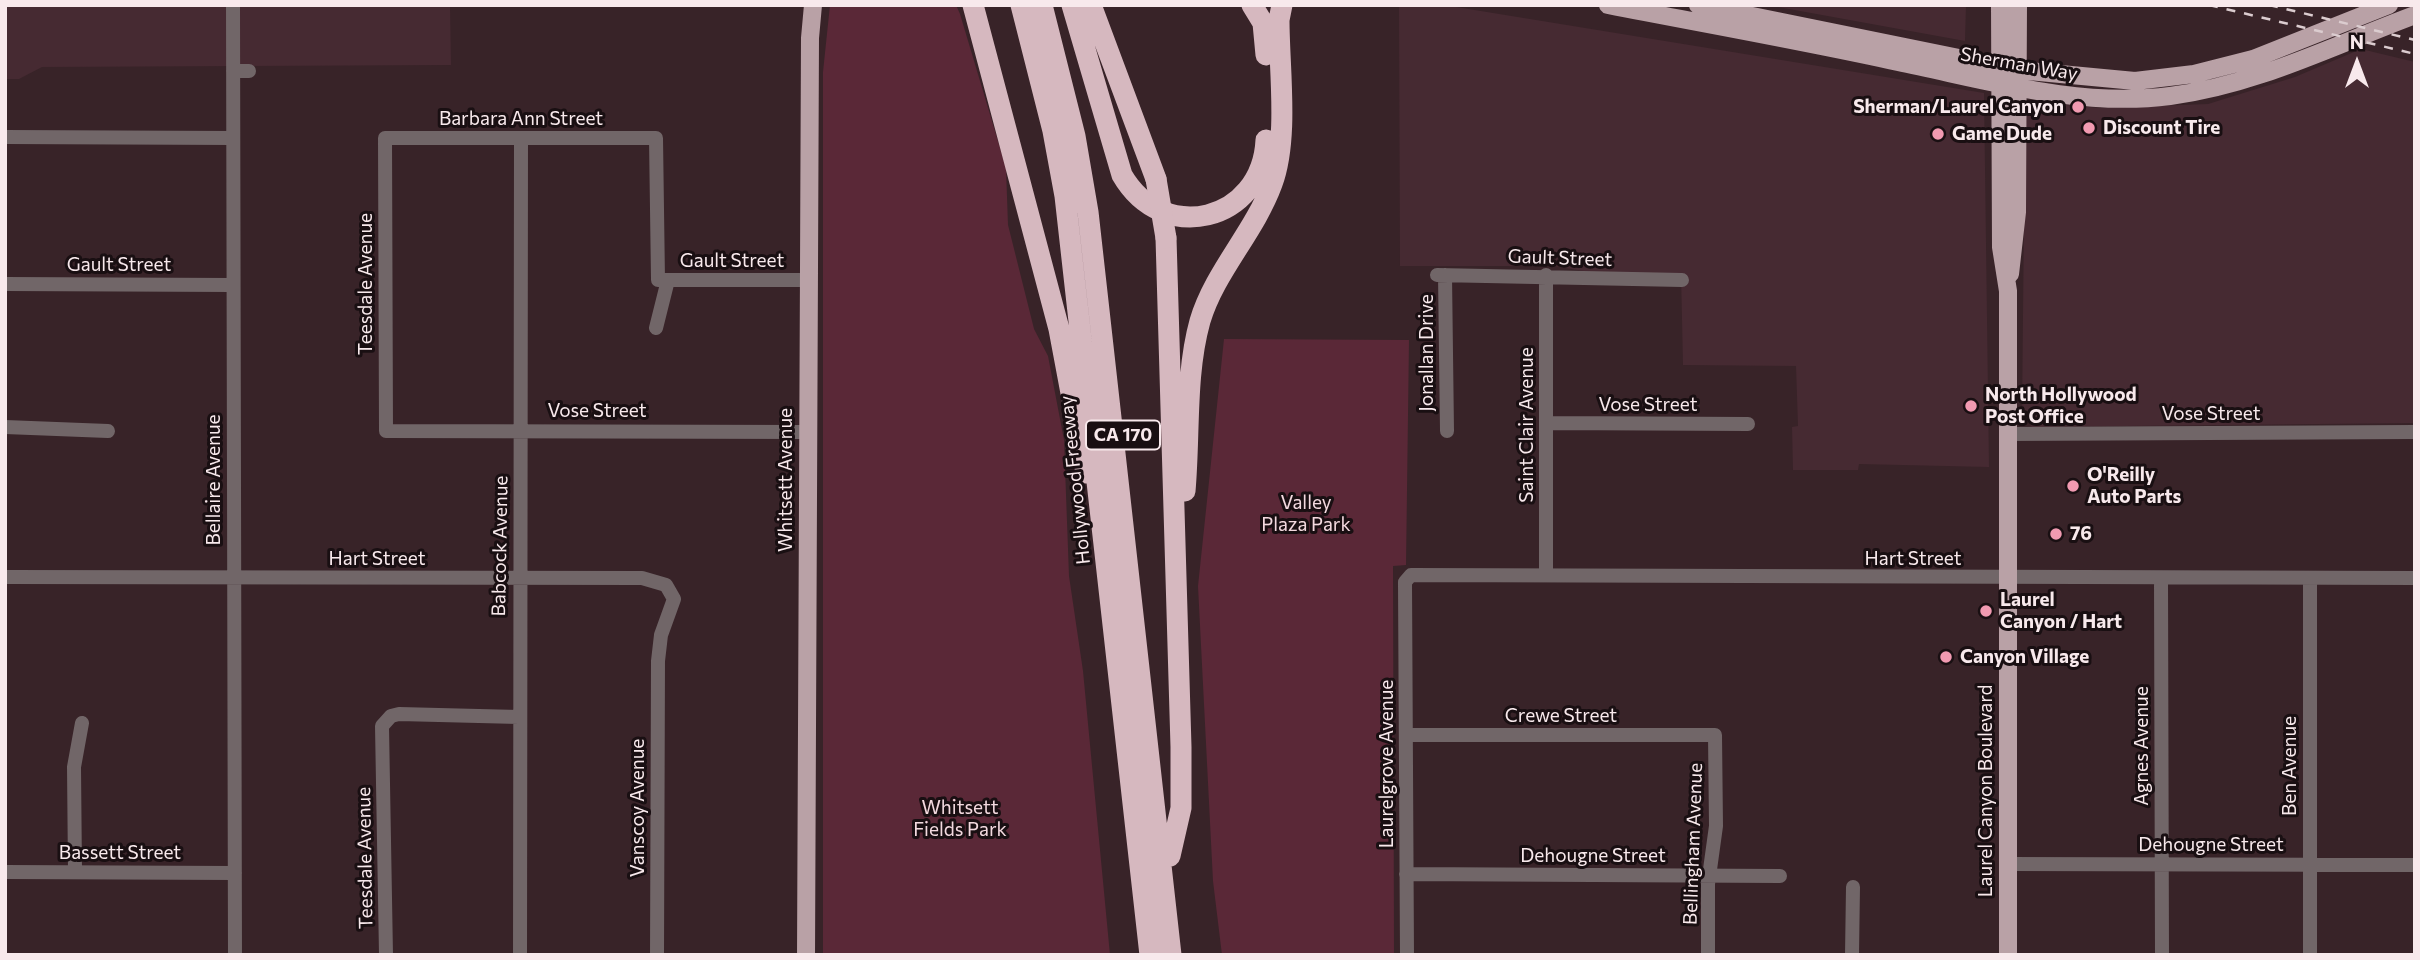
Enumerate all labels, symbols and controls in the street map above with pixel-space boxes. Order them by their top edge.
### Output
north arrow [2322,28,2392,98]
text: N [2350,30,2364,53]
street label: Sherman Way [1959,42,2079,86]
place label: Sherman/Laurel Canyon [1853,96,2064,118]
marker: Sherman/Laurel Canyon [2070,99,2086,115]
street label: Barbara Ann Street [439,108,603,130]
place label: Discount Tire [2103,117,2220,139]
marker: Discount Tire [2081,120,2097,136]
place label: Game Dude [1952,123,2052,145]
marker: Game Dude [1930,126,1946,142]
street label: Teesdale Avenue [355,213,377,355]
street label: Gault Street [1507,245,1613,271]
street label: Gault Street [680,250,784,272]
street label: Gault Street [67,254,171,276]
street label: Jonallan Drive [1416,294,1438,412]
street label: Saint Clair Avenue [1516,347,1538,503]
place label: North Hollywood Post Office [1985,384,2137,428]
street label: Vose Street [1599,394,1697,416]
street label: Hollywood Freeway [1055,395,1095,565]
marker: North Hollywood Post Office [1963,398,1979,414]
street label: Vose Street [548,400,646,422]
street label: Vose Street [2162,403,2260,425]
street label: Whitsett Avenue [775,408,797,552]
street label: Bellaire Avenue [203,414,225,546]
road number: CA 170 [1086,421,1160,450]
place label: O'Reilly Auto Parts [2087,464,2181,508]
street label: Babcock Avenue [487,475,513,617]
marker: O'Reilly Auto Parts [2065,478,2081,494]
park label: Valley Plaza Park [1261,492,1351,536]
place label: 76 [2070,523,2092,545]
marker: 76 [2048,526,2064,542]
street label: Hart Street [329,548,425,570]
street label: Hart Street [1865,548,1961,570]
place label: Laurel Canyon / Hart [2000,589,2122,633]
marker: Laurel Canyon / Hart [1978,603,1994,619]
place label: Canyon Village [1960,646,2089,668]
marker: Canyon Village [1938,649,1954,665]
street label: Laurelgrove Avenue [1376,680,1398,848]
street label: Laurel Canyon Boulevard [1975,685,1997,897]
street label: Agnes Avenue [2131,686,2153,806]
street label: Crewe Street [1505,705,1617,727]
street label: Ben Avenue [2279,716,2301,816]
street label: Vanscoy Avenue [627,739,649,877]
street label: Bellingham Avenue [1679,762,1707,926]
street label: Teesdale Avenue [352,787,378,929]
park label: Whitsett Fields Park [913,797,1007,841]
street label: Dehougne Street [2138,834,2284,856]
street label: Bassett Street [59,842,181,864]
street label: Dehougne Street [1520,845,1666,867]

